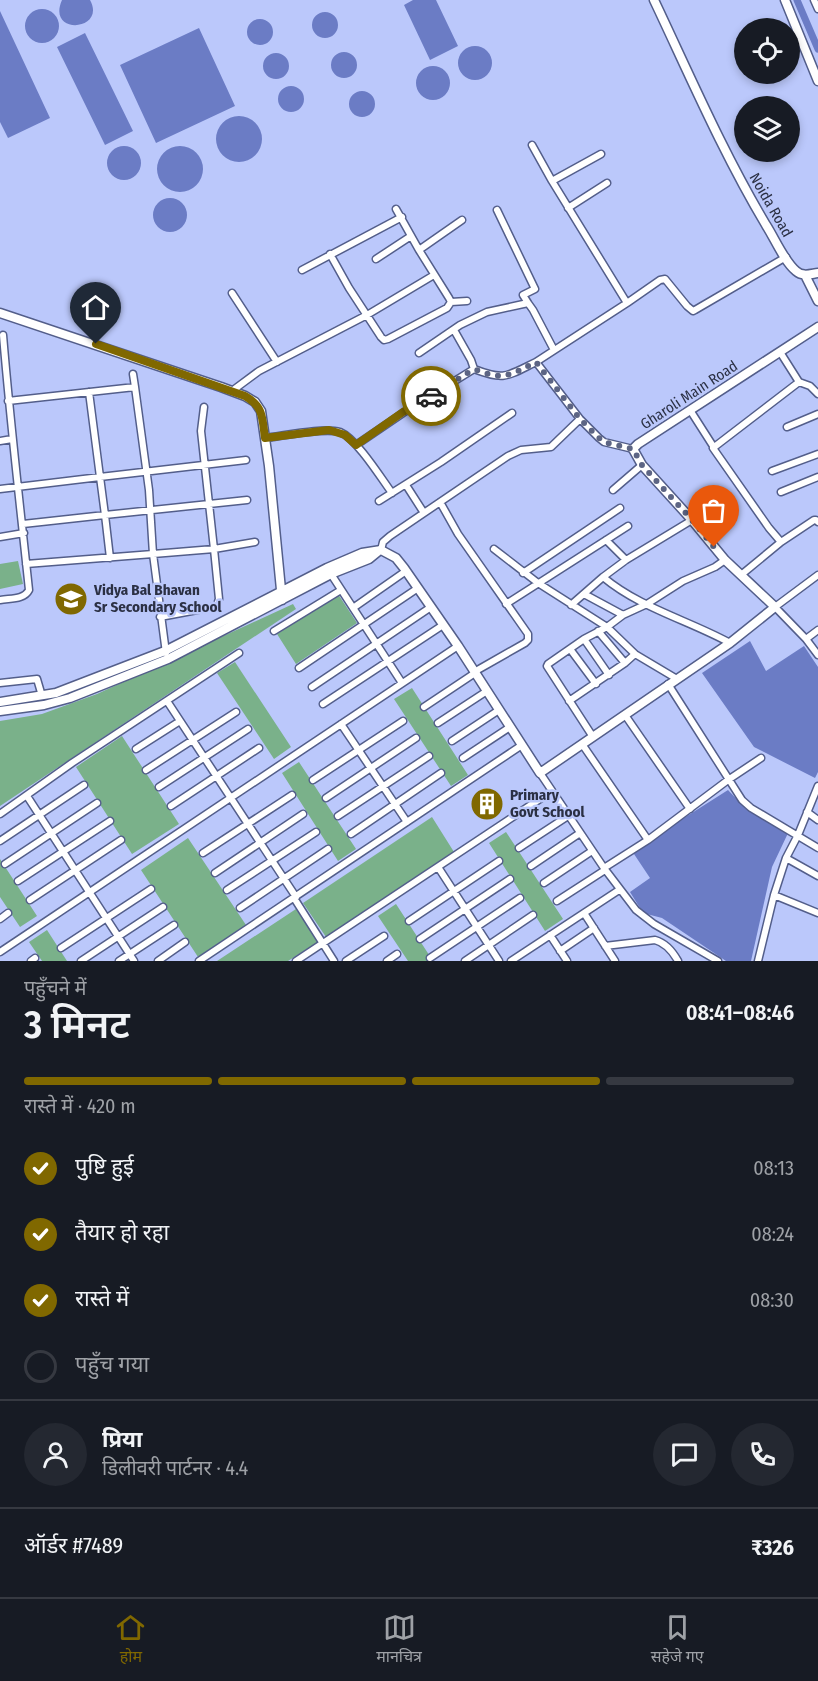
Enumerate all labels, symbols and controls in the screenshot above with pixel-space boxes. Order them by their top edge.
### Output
map controls [734,18,800,162]
button: locate [734,18,800,84]
button: layers [734,96,800,162]
street label: Noida Road [746,170,796,240]
pin [70,282,121,344]
icon: home [79,291,112,324]
street label: Gharoli Main Road [637,357,741,433]
courier [401,366,461,426]
icon: car [415,380,448,413]
pin [688,485,739,547]
icon: bag [697,494,730,527]
school or university icon: Vidya Bal Bhavan Sr Secondary School [53,581,89,617]
place label: Vidya Bal Bhavan Sr Secondary School [93,581,222,616]
building icon: Primary Govt School [469,786,505,822]
place label: Primary Govt School [510,786,585,821]
text: पहुँचने में [24,976,86,1000]
text: 08:41–08:46 [686,999,794,1026]
text: 3 मिनट [24,1002,130,1048]
text: रास्ते में · 420 m [24,1094,136,1118]
icon: check [24,1152,57,1185]
text: पुष्टि हुई [75,1153,134,1180]
text: 08:13 [753,1156,794,1180]
icon: check [24,1218,57,1251]
text: तैयार हो रहा [75,1219,169,1246]
text: 08:24 [751,1222,794,1246]
icon: check [24,1284,57,1317]
text: रास्ते में [75,1285,129,1312]
text: 08:30 [750,1288,794,1312]
text: पहुँच गया [75,1351,149,1378]
button: person [24,1423,87,1486]
button: chat [653,1423,716,1486]
button: phone [731,1423,794,1486]
text: प्रिया [102,1426,142,1453]
text: डिलीवरी पार्टनर · 4.4 [102,1456,248,1480]
text: ऑर्डर #7489 [24,1532,123,1559]
text: ₹326 [751,1534,794,1561]
tab: होम [114,1611,147,1669]
tab: मानचित्र [376,1611,422,1669]
tab: सहेजे गए [651,1611,704,1669]

